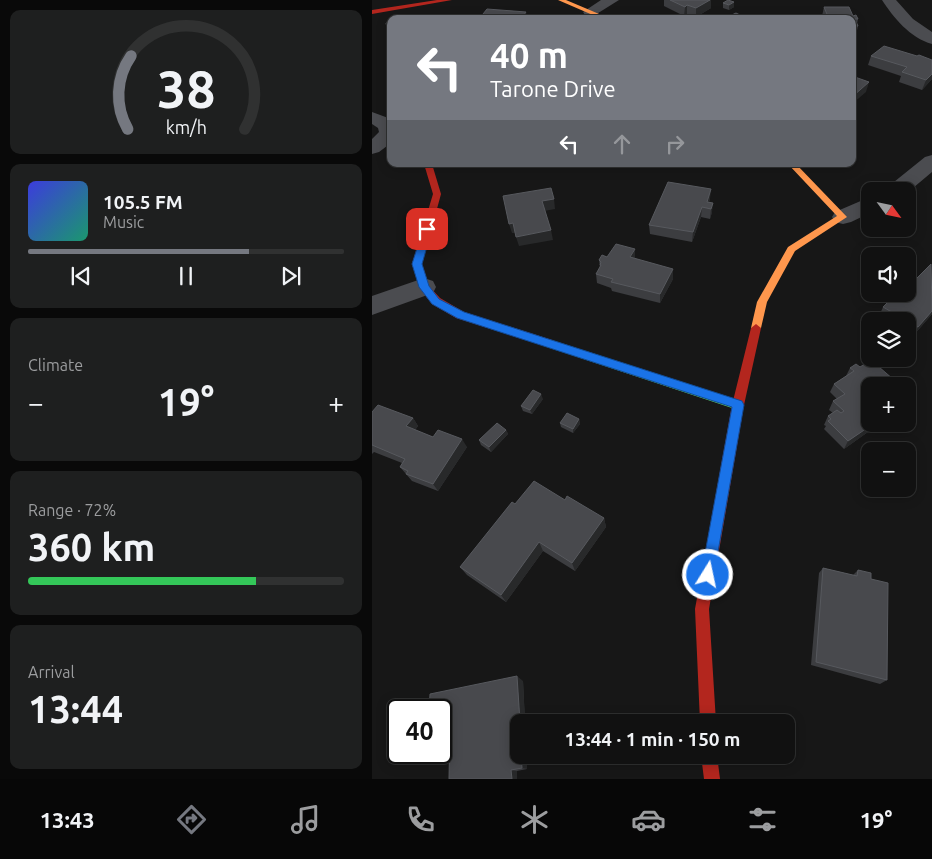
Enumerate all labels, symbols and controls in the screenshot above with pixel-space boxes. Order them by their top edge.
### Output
icon: left [407,35,472,100]
text: 40 m [490,35,568,75]
text: 38 [157,60,215,118]
text: Tarone Drive [490,76,616,101]
text: km/h [165,117,207,137]
icon: left [555,130,583,158]
icon: ahead [608,130,636,158]
icon: right [661,130,689,158]
north arrow [861,182,916,238]
map controls [861,182,916,497]
text: 105.5 FM [103,191,183,213]
pin [406,208,448,250]
text: Music [103,213,144,231]
icon: arrive [413,215,441,243]
button: sound [861,247,916,302]
icon: previous [67,262,95,290]
icon: pause [172,262,200,290]
icon: next [277,262,305,290]
button: layers [861,312,916,367]
text: Climate [28,356,83,374]
button: + [861,377,916,432]
text: 19° [158,381,214,423]
text: − [28,387,44,418]
text: + [328,387,344,418]
button: − [861,442,916,497]
text: Range · 72% [28,501,116,519]
text: 360 km [28,526,155,568]
position arrow [681,548,733,600]
text: Arrival [28,663,75,681]
text: 13:44 [28,688,123,730]
speed limit sign: 40 [387,699,452,764]
text: 13:44 · 1 min · 150 m [565,728,740,750]
icon: directions [174,802,209,837]
icon: music [288,802,323,837]
icon: phone [403,802,438,837]
icon: climate [517,802,552,837]
icon: car [631,802,666,837]
icon: filters [745,802,780,837]
text: 13:43 [40,807,95,832]
text: 19° [860,807,892,832]

